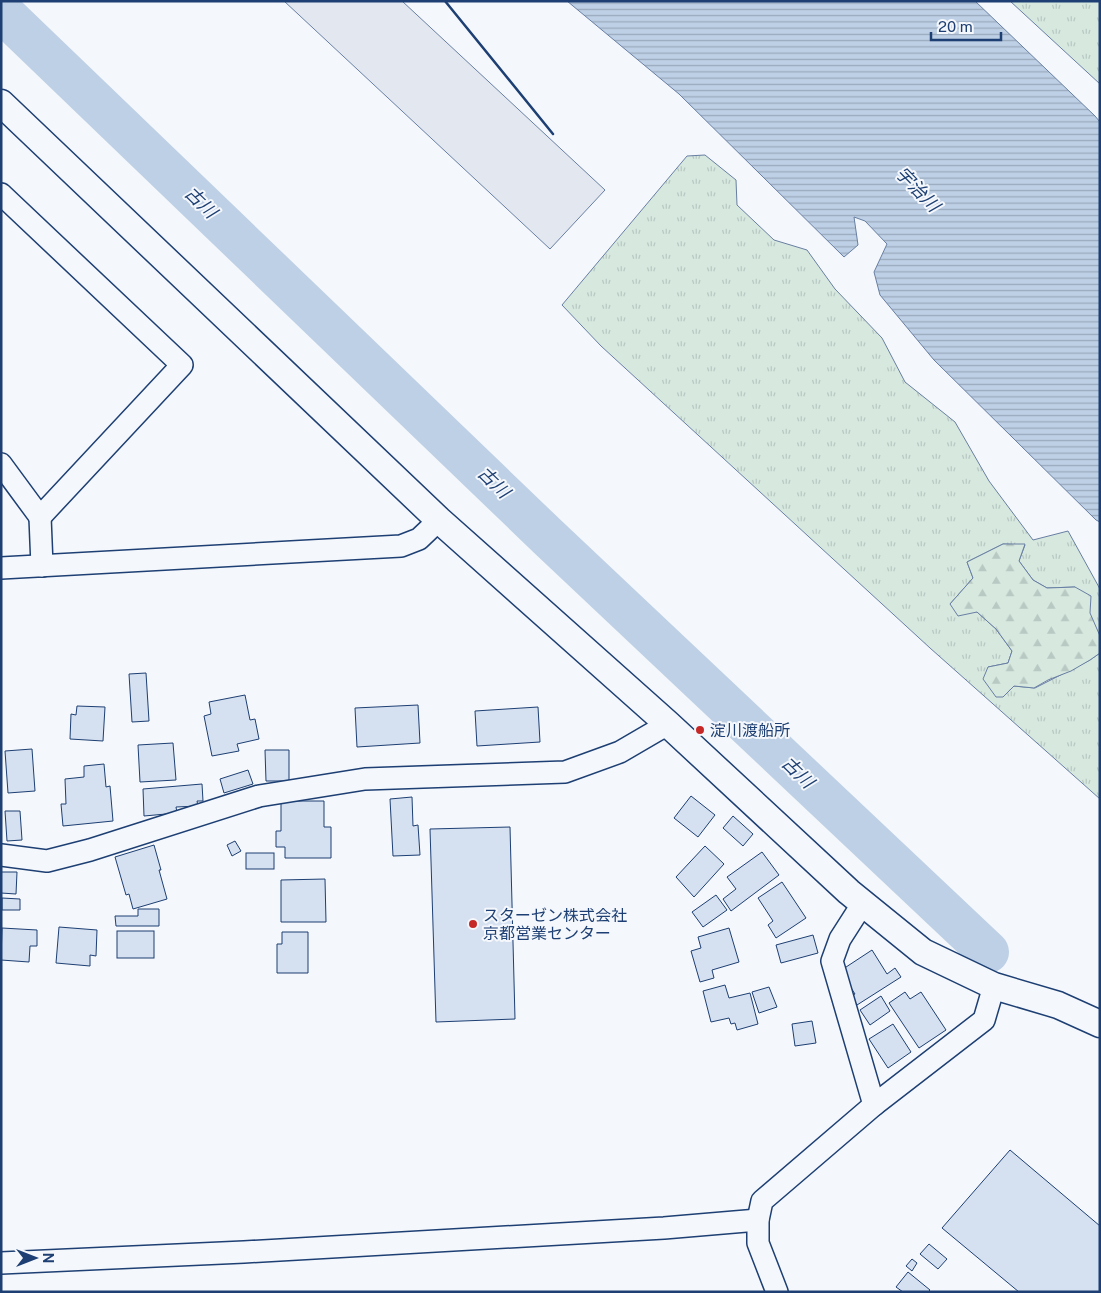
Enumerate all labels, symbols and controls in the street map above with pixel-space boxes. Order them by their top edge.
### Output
scale bar [931,10,1001,42]
text: 20 m [938,18,973,35]
water label: 宇治川 [892,162,946,217]
water label: 古川 [181,182,223,223]
water label: 古川 [474,462,516,503]
place label: 淀川渡船所 [710,721,790,740]
marker: 淀川渡船所 [694,724,706,736]
water label: 古川 [778,752,820,793]
place label: スターゼン株式会社 京都営業センター [483,906,627,943]
marker: スターゼン株式会社 京都営業センター [467,918,479,930]
north arrow [10,1233,60,1283]
text: N [40,1253,56,1263]

